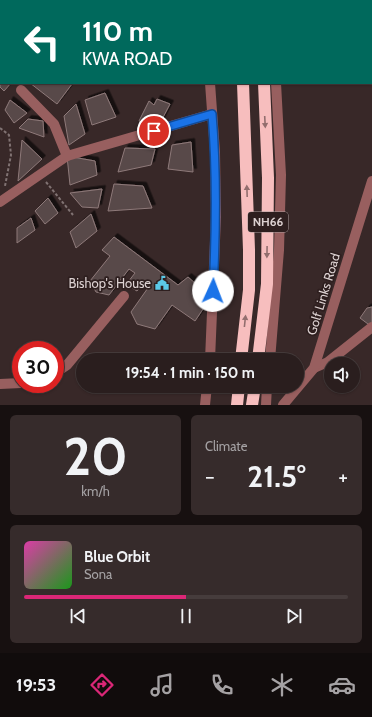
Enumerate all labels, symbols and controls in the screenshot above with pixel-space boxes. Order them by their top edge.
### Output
text: 110 m [82,14,153,48]
icon: left [16,16,68,68]
text: KWA ROAD [82,48,172,70]
pin [137,114,171,148]
one-way arrow [262,116,268,129]
icon: arrive [143,120,165,142]
one-way arrow [244,185,251,197]
road number: NH66 [248,212,288,232]
one-way arrow [264,246,270,259]
street label: Golf Links Road [303,251,343,337]
position arrow [192,270,234,312]
place label: Bishop's House [69,275,151,291]
public building icon: Bishop's House [154,275,170,291]
one-way arrow [242,315,248,327]
speed limit sign: 30 [12,341,64,393]
map controls [324,357,360,393]
button: sound [324,357,360,393]
text: 19:54 · 1 min · 150 m [125,364,255,382]
text: 20 [63,425,128,488]
text: Climate [205,438,247,454]
text: 21.5° [247,458,306,495]
text: − [205,463,215,490]
text: + [338,463,348,490]
text: km/h [81,483,110,499]
text: Blue Orbit [84,548,150,566]
text: Sona [84,566,112,582]
icon: previous [67,605,89,627]
icon: pause [175,605,197,627]
icon: next [283,605,305,627]
icon: directions [88,671,116,699]
icon: music [148,671,176,699]
icon: phone [208,671,236,699]
icon: climate [268,671,296,699]
icon: car [328,671,356,699]
text: 19:53 [16,674,56,696]

